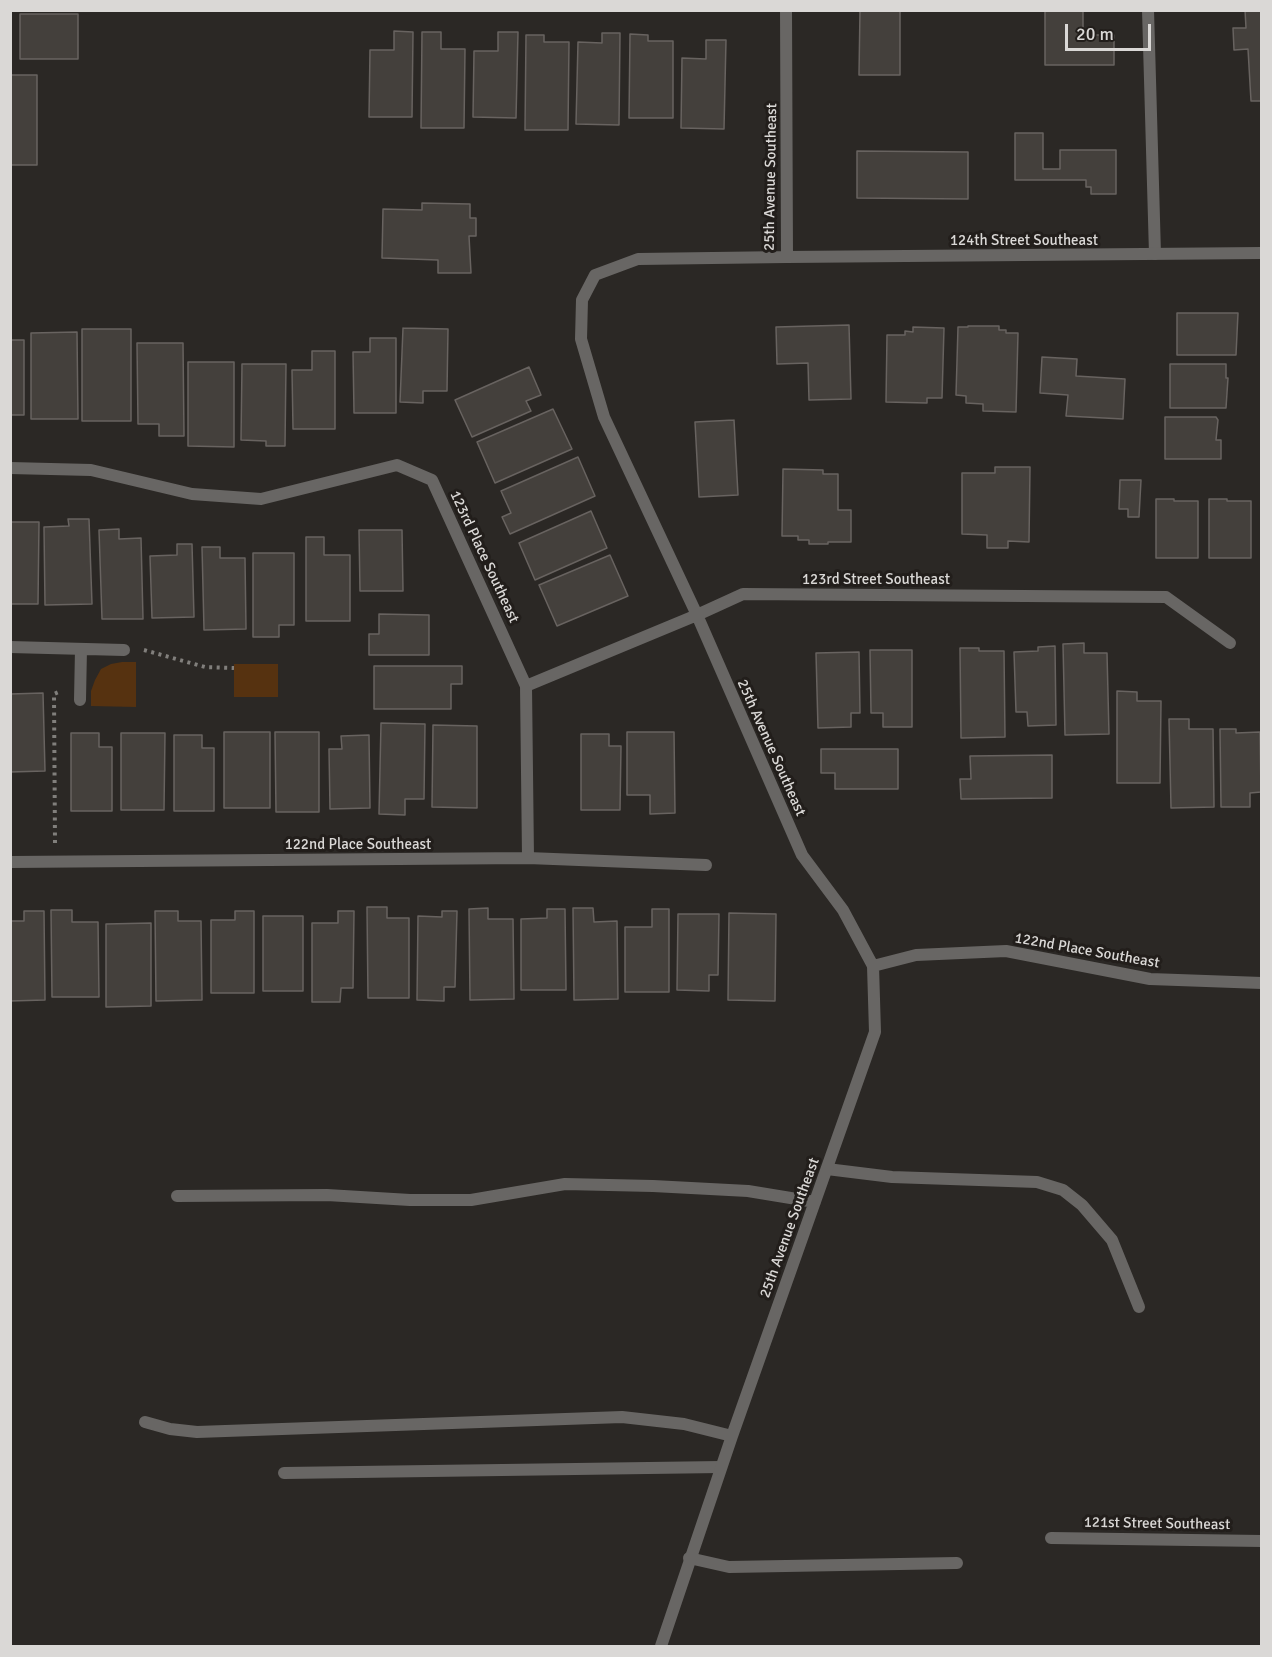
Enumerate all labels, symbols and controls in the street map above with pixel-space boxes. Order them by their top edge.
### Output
scale bar [1068,12,1154,50]
text: 20 m [1076,23,1114,45]
street label: 25th Avenue Southeast [761,103,781,251]
street label: 124th Street Southeast [950,232,1098,250]
street label: 123rd Place Southeast [445,488,523,626]
street label: 123rd Street Southeast [802,571,950,589]
street label: 25th Avenue Southeast [733,677,809,819]
street label: 122nd Place Southeast [285,836,431,854]
street label: 122nd Place Southeast [1013,929,1161,973]
street label: 25th Avenue Southeast [756,1155,824,1301]
street label: 121st Street Southeast [1084,1514,1230,1534]

